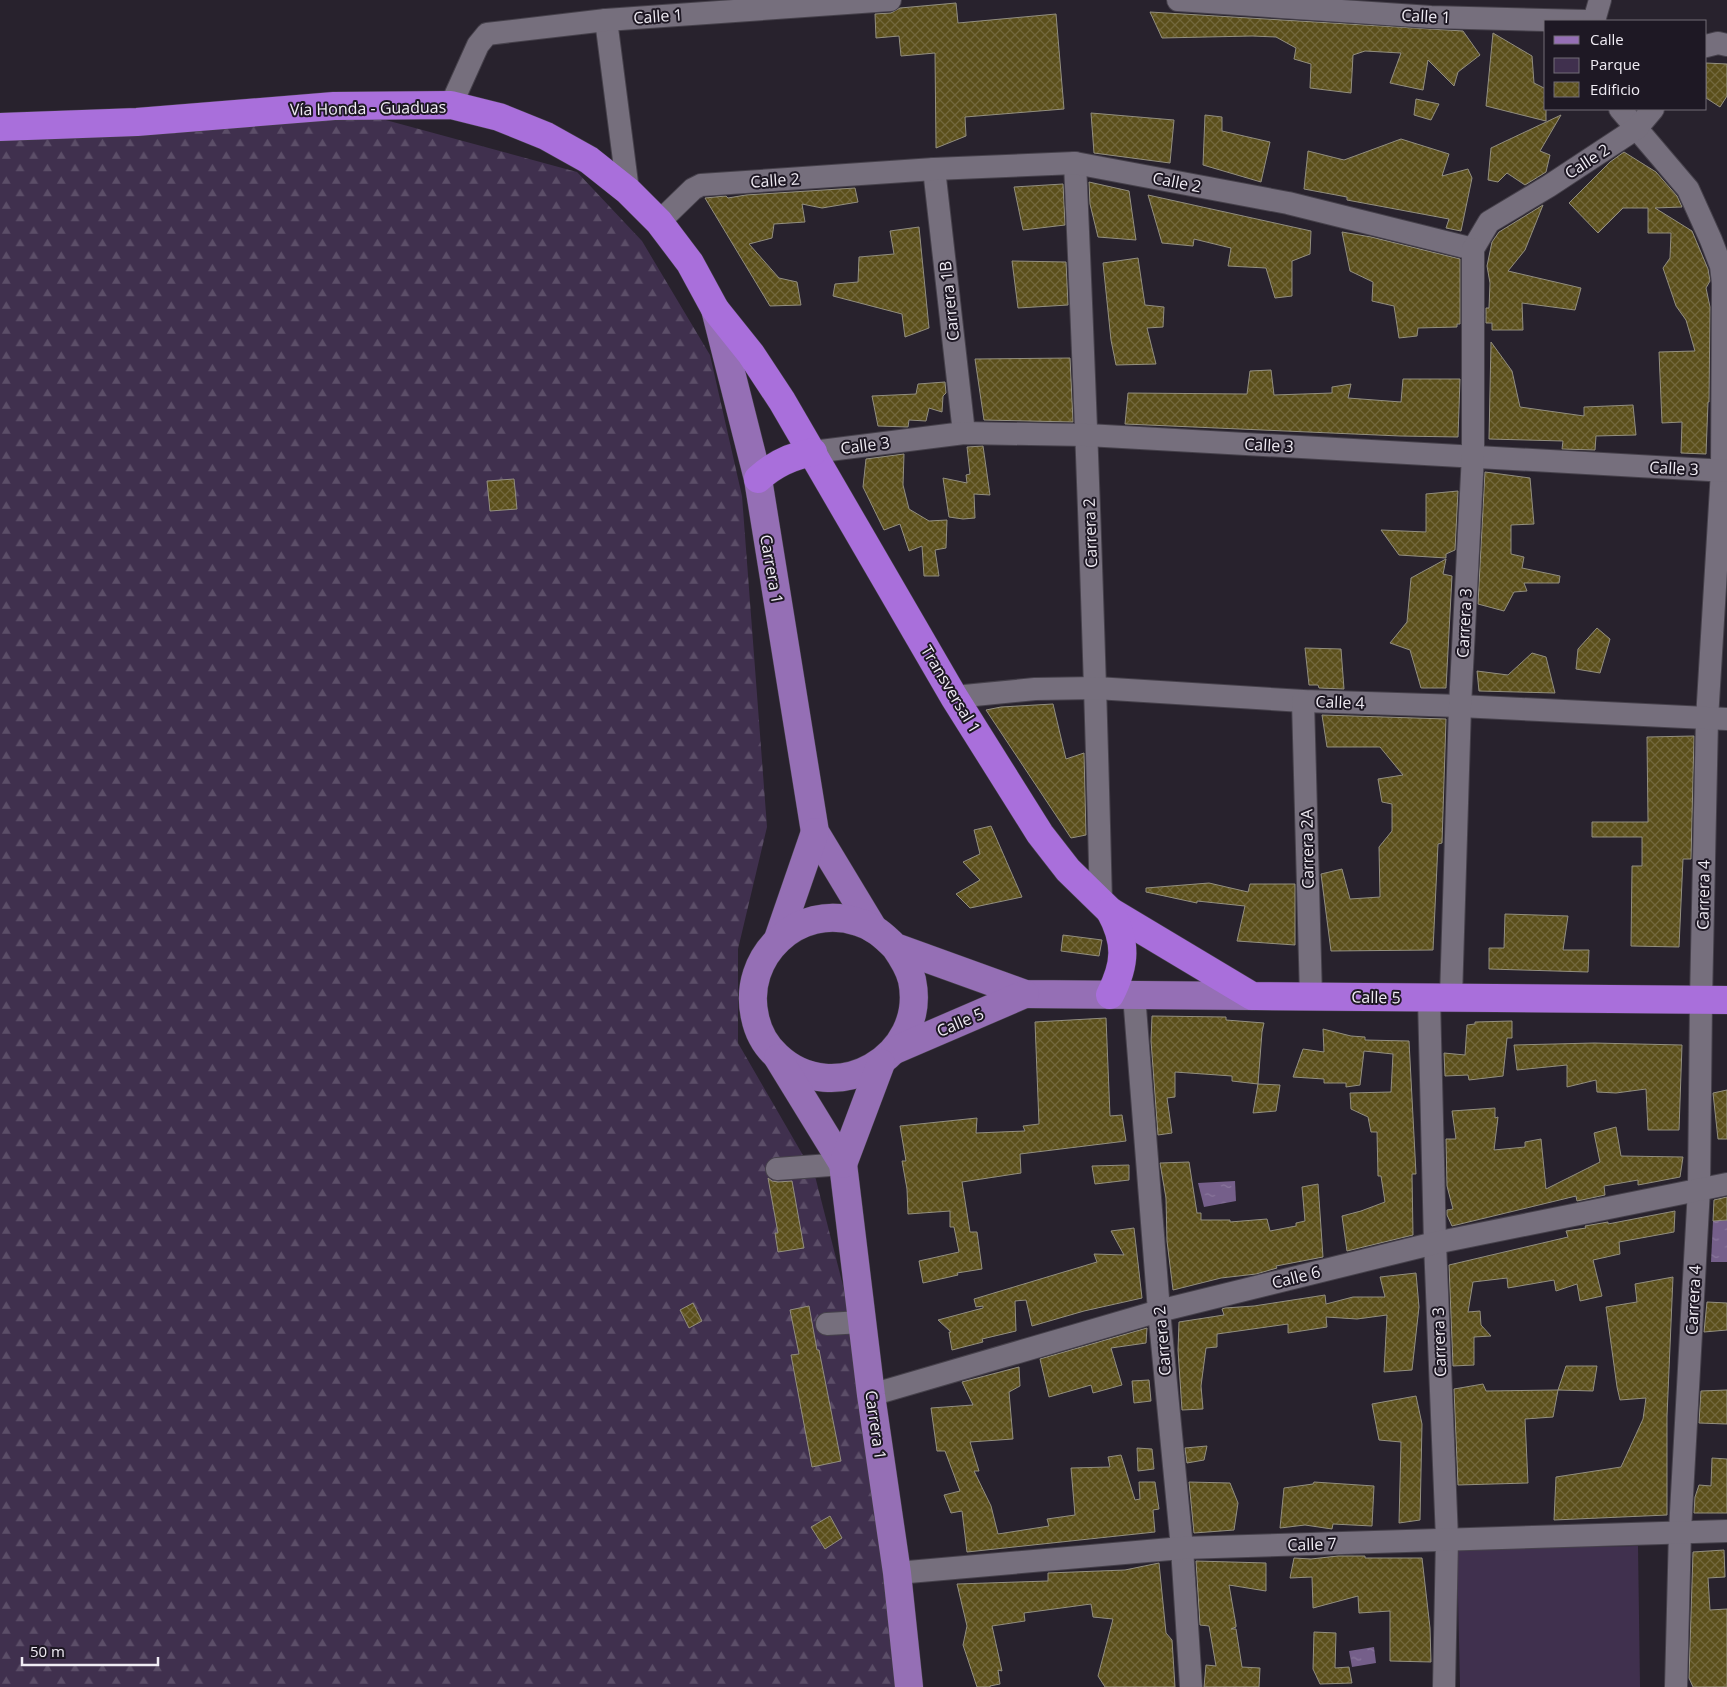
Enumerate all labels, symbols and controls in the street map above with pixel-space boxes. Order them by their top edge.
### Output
street label: Calle 1 [633,3,683,29]
street label: Calle 1 [1401,4,1451,28]
legend [1544,20,1707,110]
text: Calle [1590,29,1624,49]
text: Parque [1590,54,1640,74]
text: Edificio [1590,79,1640,99]
street label: Vía Honda - Guaduas [290,96,446,120]
street label: Calle 2 [1560,138,1614,184]
street label: Calle 2 [1151,166,1203,198]
street label: Calle 2 [750,167,800,193]
street label: Carrera 1B [934,260,964,342]
street label: Calle 3 [839,431,891,459]
street label: Calle 3 [1244,433,1294,457]
street label: Calle 3 [1649,456,1699,480]
street label: Carrera 2 [1078,498,1102,568]
street label: Carrera 1 [755,533,789,605]
street label: Carrera 3 [1451,588,1477,658]
street label: Transversal 1 [916,641,986,737]
street label: Calle 4 [1315,690,1365,714]
street label: Carrera 2A [1295,808,1319,889]
street label: Carrera 4 [1691,860,1715,930]
street label: Calle 5 [1351,986,1401,1008]
street label: Calle 5 [933,1002,987,1042]
street label: Calle 6 [1269,1260,1323,1294]
street label: Carrera 4 [1680,1265,1706,1335]
street label: Carrera 2 [1148,1305,1176,1377]
street label: Carrera 3 [1427,1307,1451,1377]
street label: Carrera 1 [860,1389,892,1461]
street label: Calle 7 [1287,1532,1337,1556]
scale bar [22,1634,159,1666]
text: 50 m [30,1641,65,1661]

